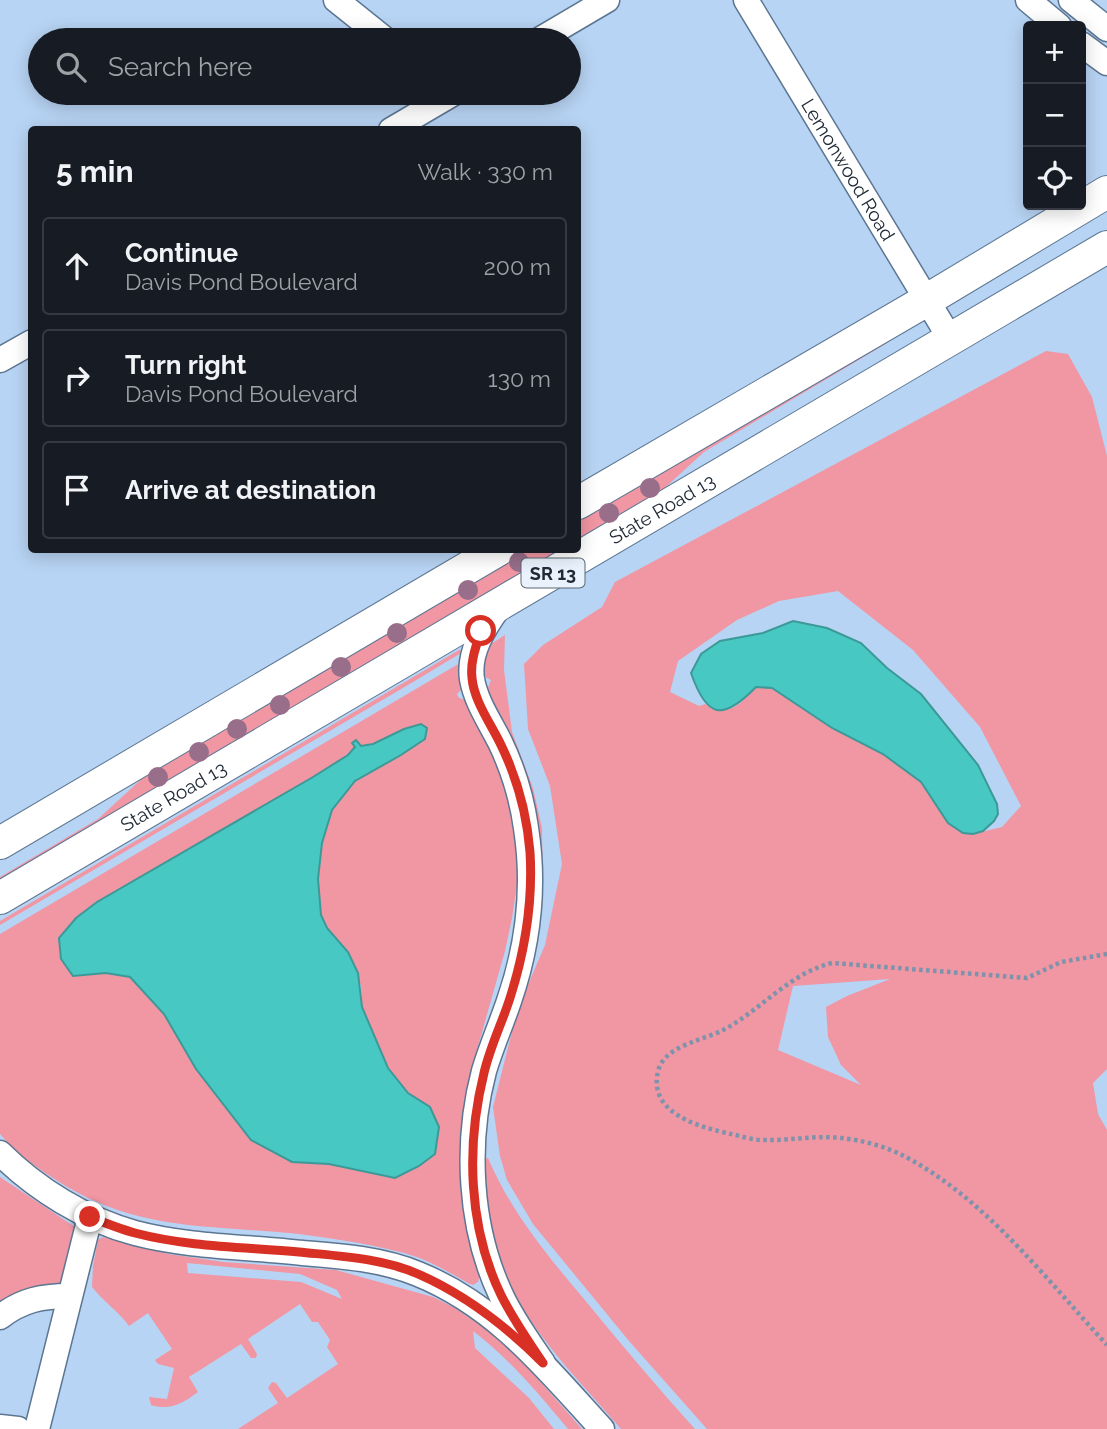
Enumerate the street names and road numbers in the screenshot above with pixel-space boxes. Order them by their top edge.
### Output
street label: Lemonwood Road [797,95,899,244]
street label: State Road 13 [605,469,719,548]
road number: SR 13 [522,558,584,588]
street label: State Road 13 [116,756,230,836]

